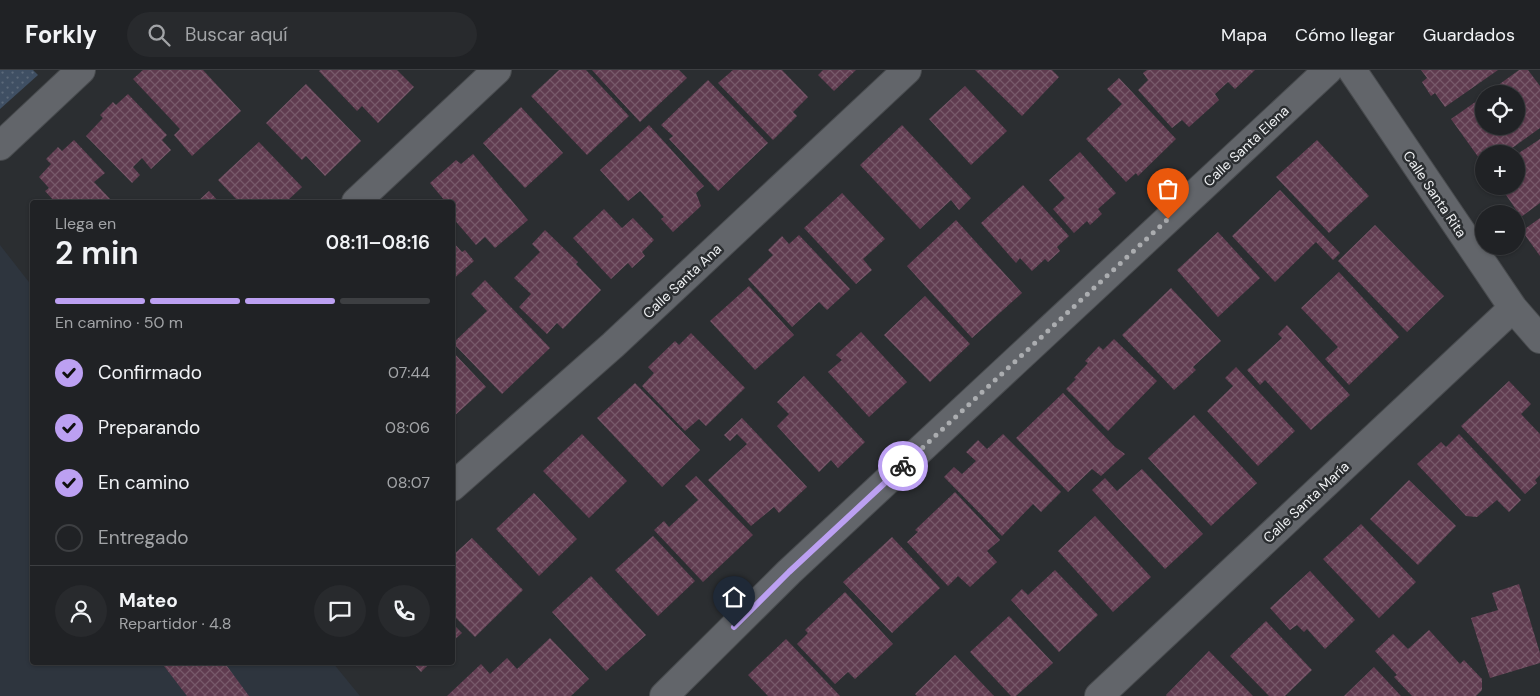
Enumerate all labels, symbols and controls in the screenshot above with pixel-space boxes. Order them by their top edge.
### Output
search box [127,12,477,57]
text: Forkly [25,19,97,50]
icon: search [145,21,173,49]
text: Buscar aquí [185,22,288,47]
text: Mapa [1221,23,1267,47]
text: Cómo llegar [1295,23,1395,47]
text: Guardados [1423,23,1515,47]
map controls [1475,85,1525,255]
button: locate [1475,85,1525,135]
street label: Calle Santa Elena [1199,102,1293,190]
button: + [1475,145,1525,195]
street label: Calle Santa Rita [1399,147,1471,241]
pin [1147,168,1189,219]
icon: bag [1154,175,1182,203]
button: − [1475,205,1525,255]
text: Llega en [55,213,116,234]
text: 08:11–08:16 [326,230,430,255]
text: 2 min [55,232,139,274]
street label: Calle Santa Ana [639,240,725,322]
text: En camino · 50 m [55,312,183,333]
icon: check [55,359,83,387]
text: Confirmado [98,360,202,385]
text: 07:44 [388,362,430,383]
icon: check [55,414,83,442]
text: Preparando [98,415,200,440]
text: 08:06 [385,417,430,438]
courier [878,441,928,491]
icon: bike [889,452,917,480]
street label: Calle Santa María [1259,457,1353,547]
icon: check [55,469,83,497]
text: En camino [98,470,190,495]
text: 08:07 [387,472,430,493]
text: Entregado [98,525,189,550]
pin [713,576,755,627]
icon: home [720,583,748,611]
button: person [55,585,107,637]
button: chat [314,585,366,637]
button: phone [378,585,430,637]
text: Mateo [119,588,178,613]
text: Repartidor · 4.8 [119,613,232,634]

